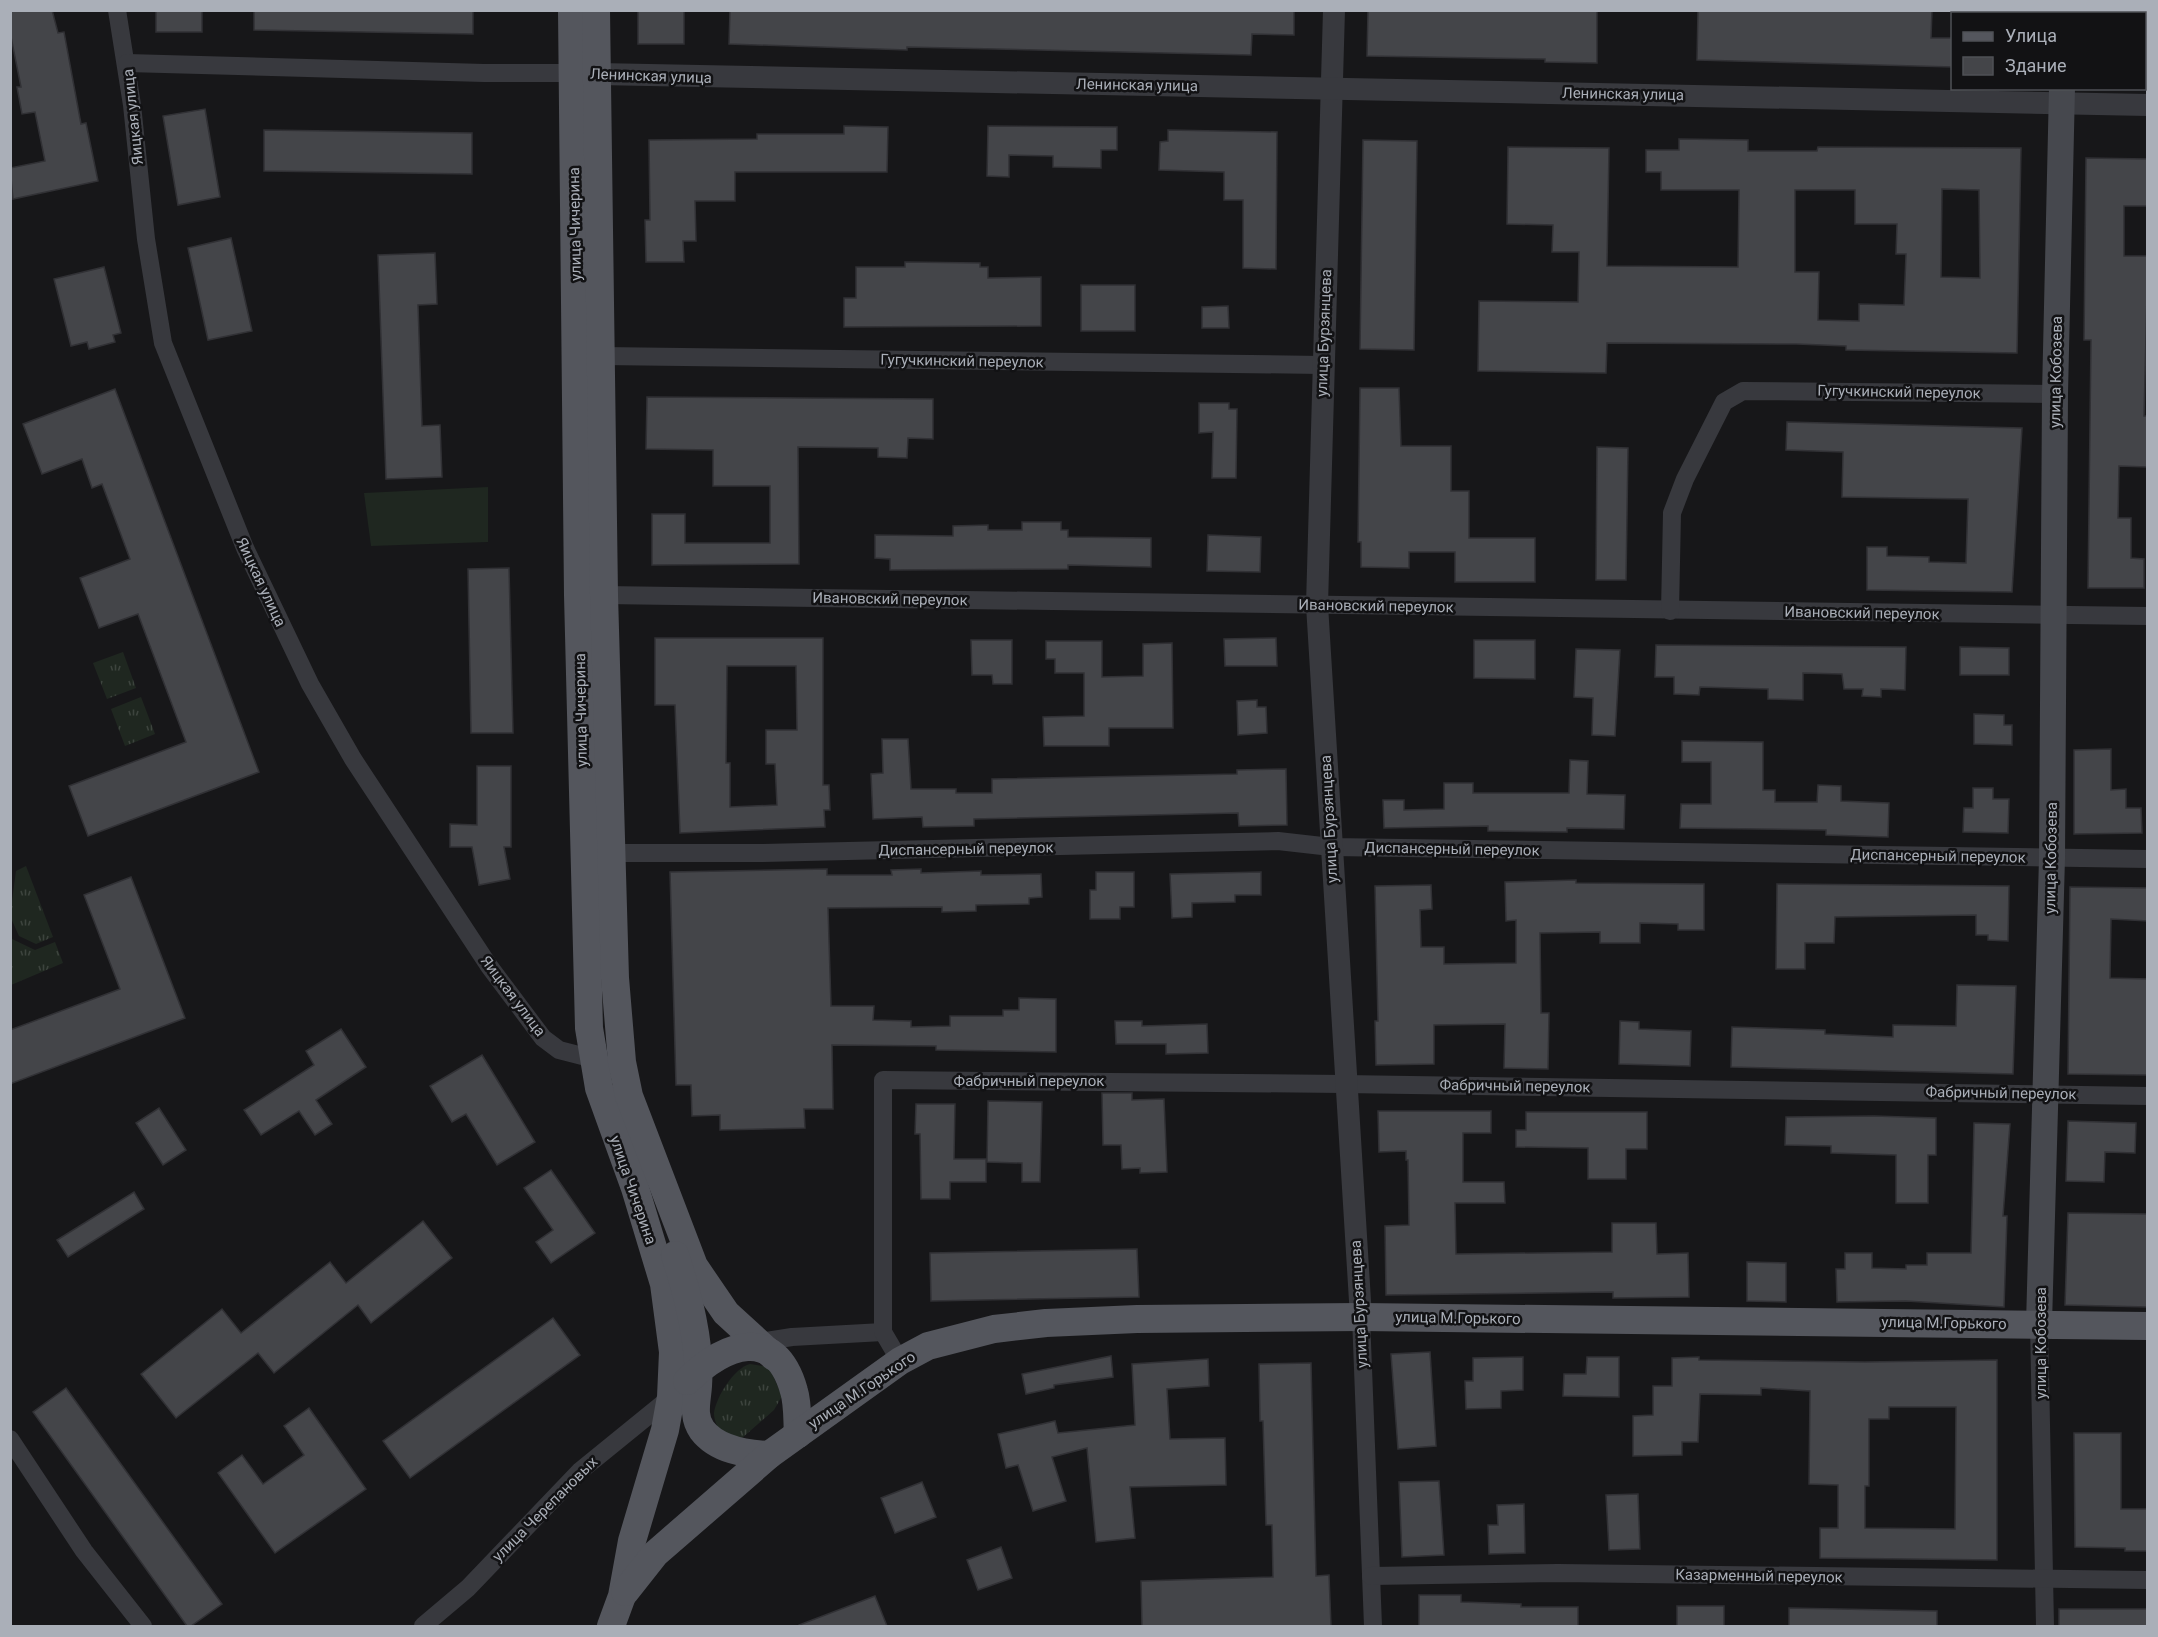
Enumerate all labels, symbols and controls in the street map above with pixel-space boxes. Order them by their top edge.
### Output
legend [1951,12,2146,90]
text: Улица [2005,25,2057,46]
text: Здание [2005,55,2067,76]
street label: Ленинская улица [590,65,712,87]
street label: Яицкая улица [119,68,147,166]
street label: Ленинская улица [1076,75,1198,95]
street label: Ленинская улица [1562,84,1684,104]
street label: улица Чичерина [565,167,585,281]
street label: улица Бурзянцева [1313,269,1335,397]
street label: улица Кобозева [2046,316,2066,428]
street label: Гугучкинский переулок [880,351,1044,371]
street label: Гугучкинский переулок [1817,382,1981,402]
street label: Яицкая улица [232,534,290,630]
street label: Ивановский переулок [812,589,968,609]
street label: Ивановский переулок [1298,596,1454,616]
street label: Ивановский переулок [1784,603,1940,623]
street label: улица Чичерина [571,653,591,767]
street label: улица Бурзянцева [1317,755,1341,883]
street label: улица Кобозева [2041,802,2061,914]
street label: Диспансерный переулок [878,838,1054,860]
street label: Диспансерный переулок [1364,838,1540,860]
street label: Диспансерный переулок [1850,845,2026,867]
street label: Яицкая улица [477,952,549,1040]
street label: Фабричный переулок [954,1072,1104,1090]
street label: Фабричный переулок [1439,1076,1591,1096]
street label: Фабричный переулок [1925,1083,2077,1103]
street label: улица Чичерина [606,1133,660,1247]
street label: улица Бурзянцева [1347,1240,1371,1368]
street label: улица Кобозева [2032,1287,2050,1399]
street label: улица М.Горького [1395,1308,1521,1328]
street label: улица М.Горького [1881,1313,2007,1333]
street label: улица М.Горького [805,1348,919,1432]
street label: улица Черепановых [489,1452,602,1565]
street label: Казарменный переулок [1675,1566,1843,1586]

